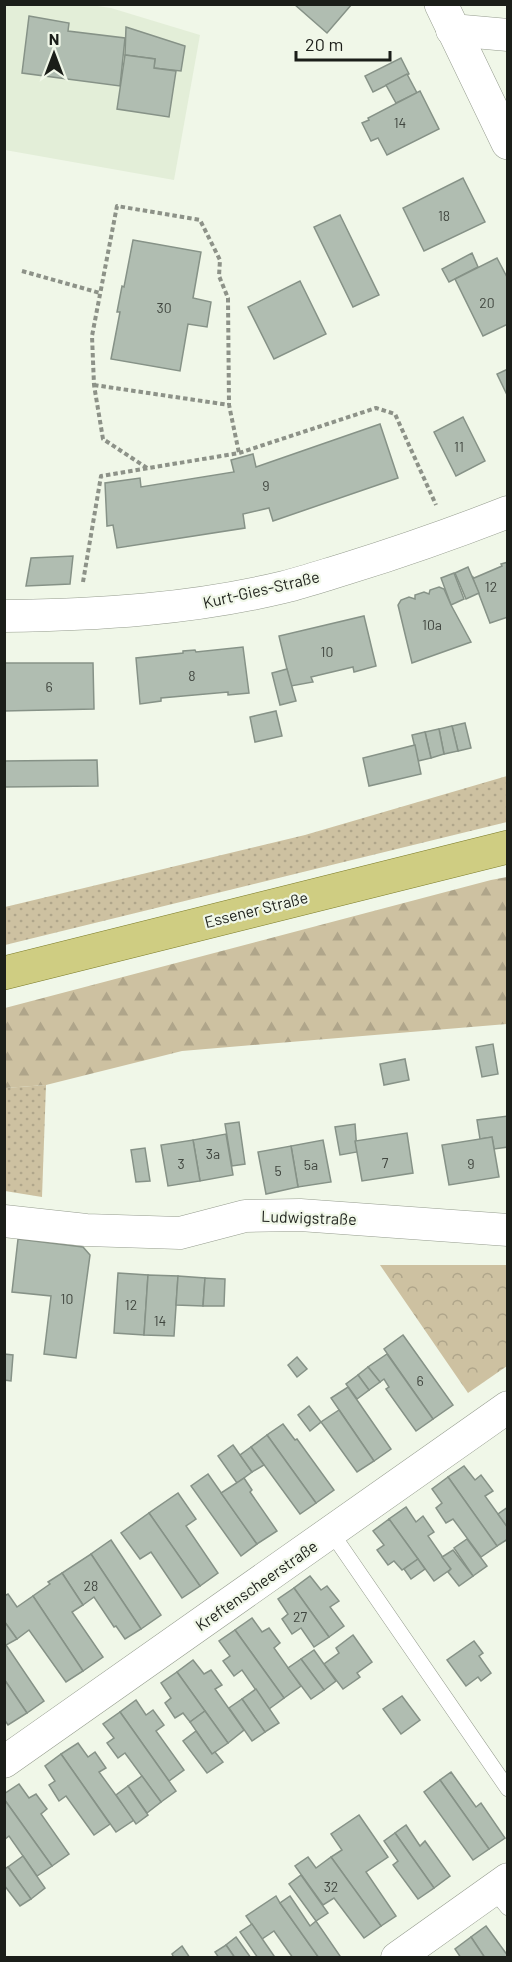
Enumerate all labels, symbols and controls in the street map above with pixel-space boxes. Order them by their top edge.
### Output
north arrow [24,24,84,84]
scale bar [296,24,390,62]
text: N [49,29,59,48]
text: 20 m [305,33,343,55]
house number: 14 [394,114,406,131]
house number: 18 [438,207,450,224]
house number: 20 [479,294,495,311]
house number: 30 [156,299,172,316]
house number: 11 [454,438,464,455]
house number: 9 [262,477,270,494]
street label: Kurt-Gies-Straße [201,566,321,612]
house number: 12 [485,578,497,595]
house number: 10a [422,616,442,633]
house number: 10 [321,643,333,660]
house number: 8 [188,667,196,684]
house number: 6 [45,678,53,695]
street label: Essener Straße [202,887,310,931]
house number: 3a [206,1145,220,1162]
house number: 7 [382,1154,389,1171]
house number: 3 [177,1155,185,1172]
house number: 9 [467,1155,475,1172]
house number: 5a [304,1156,318,1173]
house number: 5 [274,1162,282,1179]
street label: Ludwigstraße [261,1206,357,1228]
house number: 10 [61,1290,73,1307]
house number: 12 [125,1296,137,1313]
house number: 14 [154,1312,166,1329]
house number: 6 [416,1372,424,1389]
street label: Kreftenscheerstraße [191,1536,321,1634]
house number: 28 [84,1577,98,1594]
house number: 27 [293,1608,307,1625]
house number: 32 [324,1878,338,1895]

